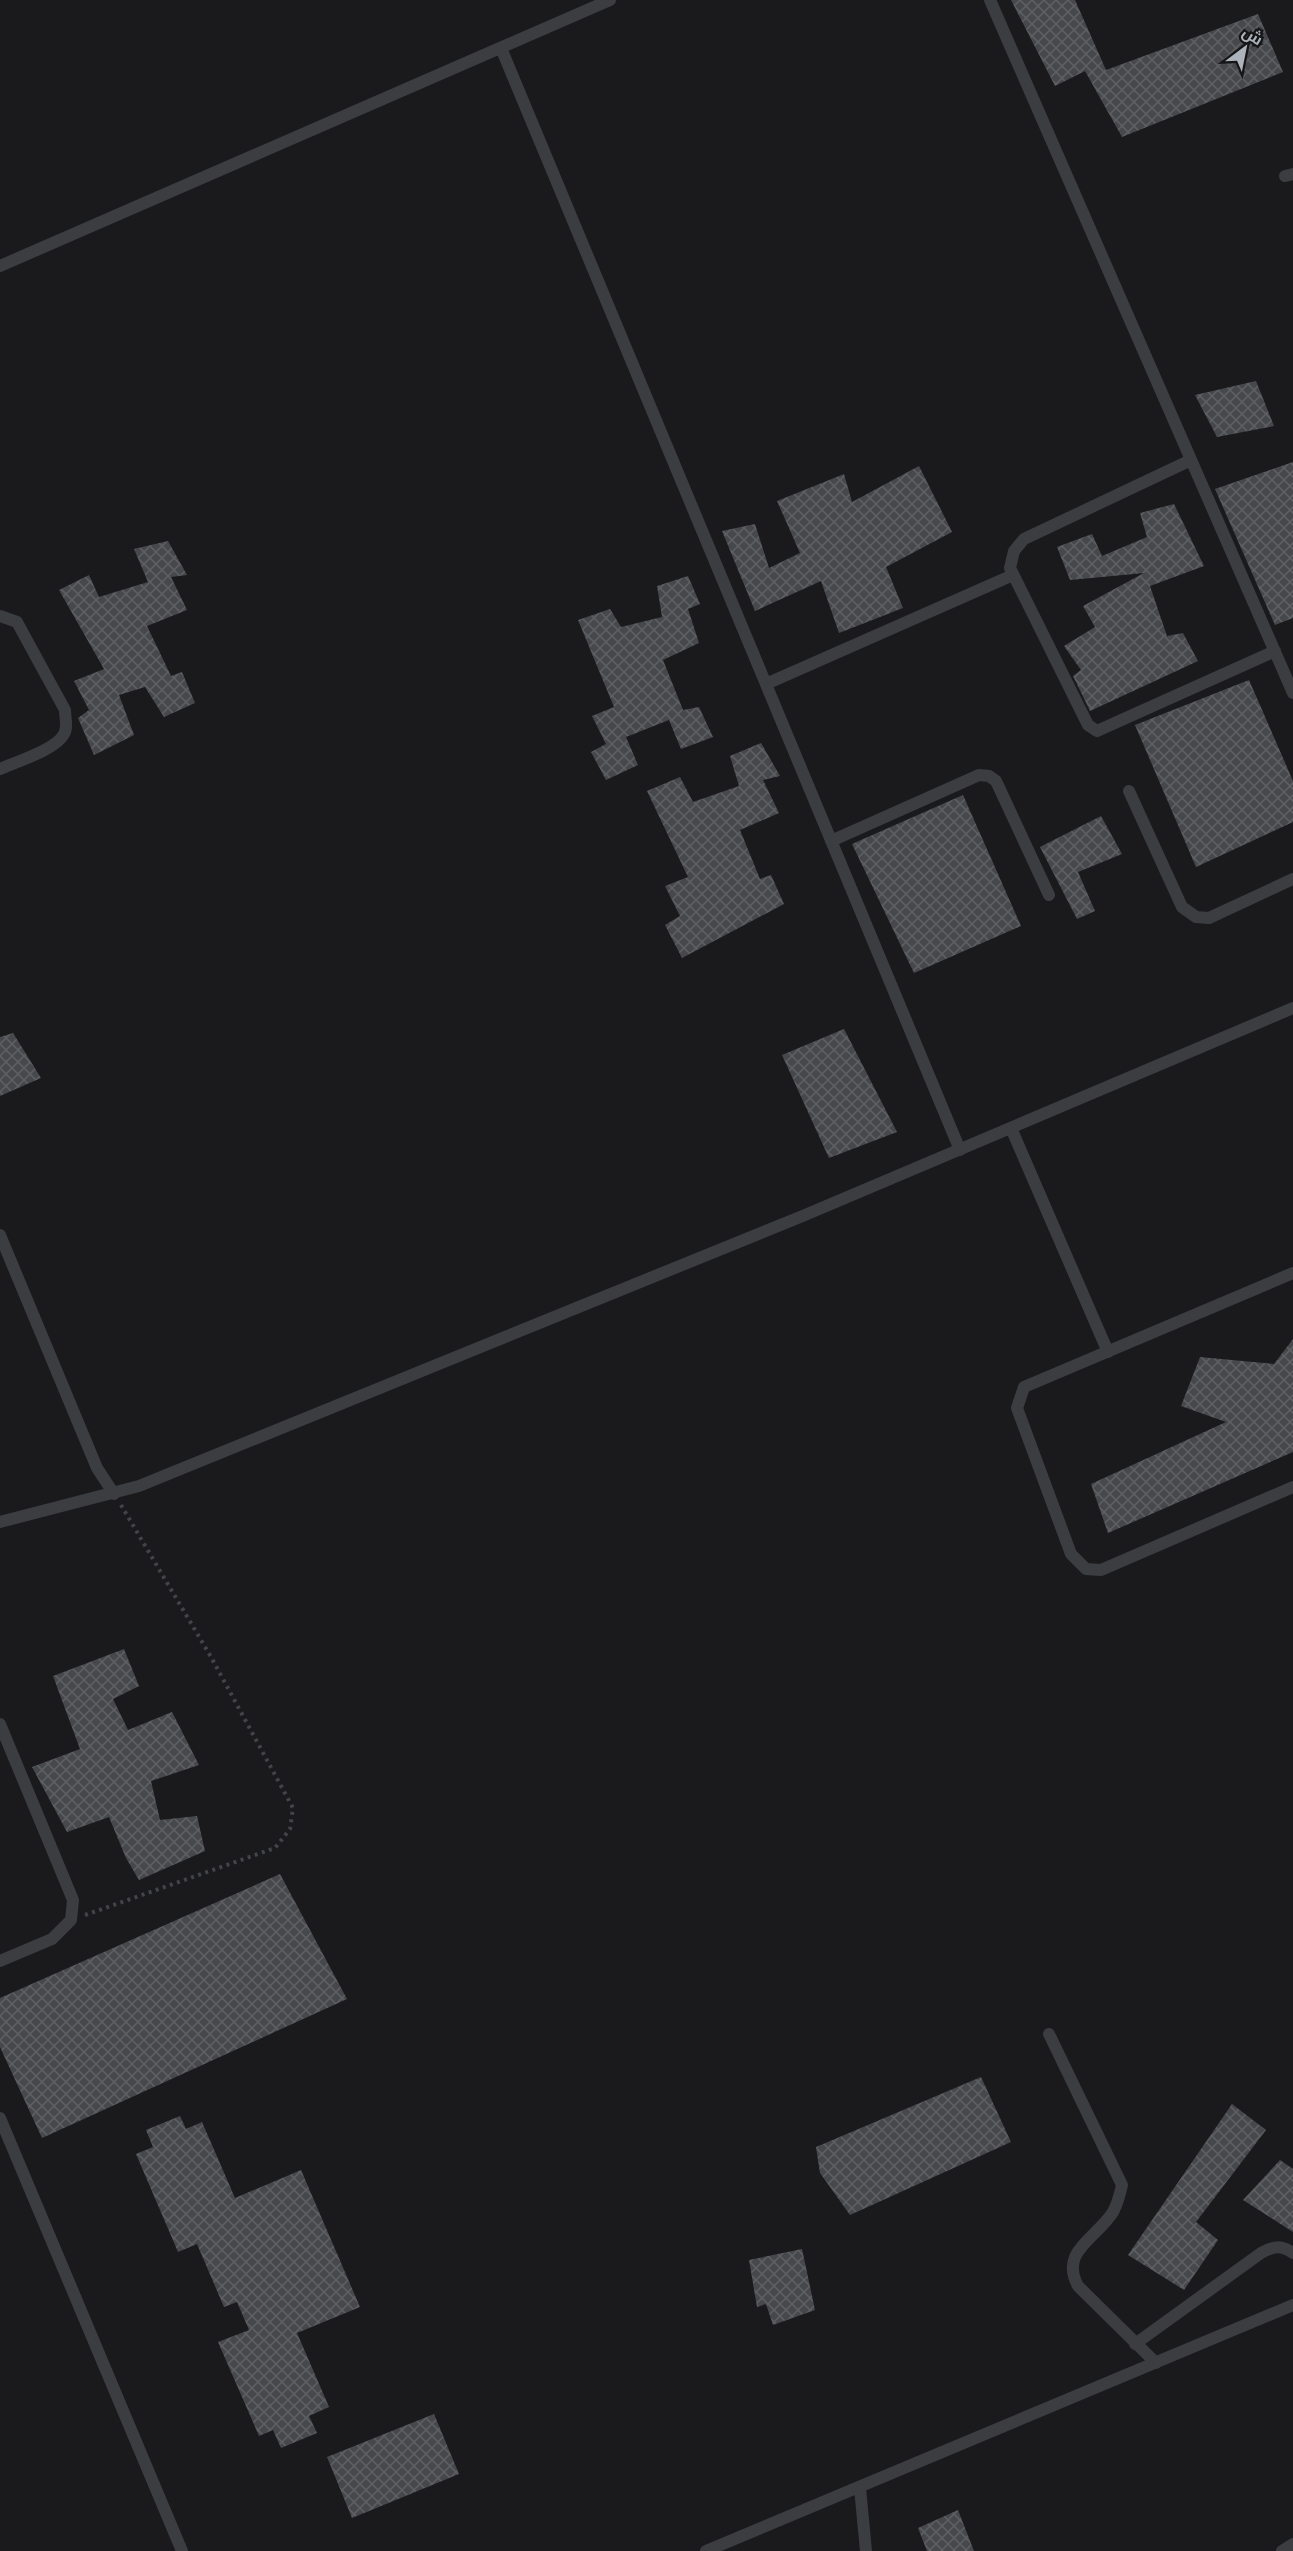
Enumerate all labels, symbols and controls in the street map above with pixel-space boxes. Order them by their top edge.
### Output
north arrow [1215,18,1275,78]
text: ش [1239,21,1267,49]

